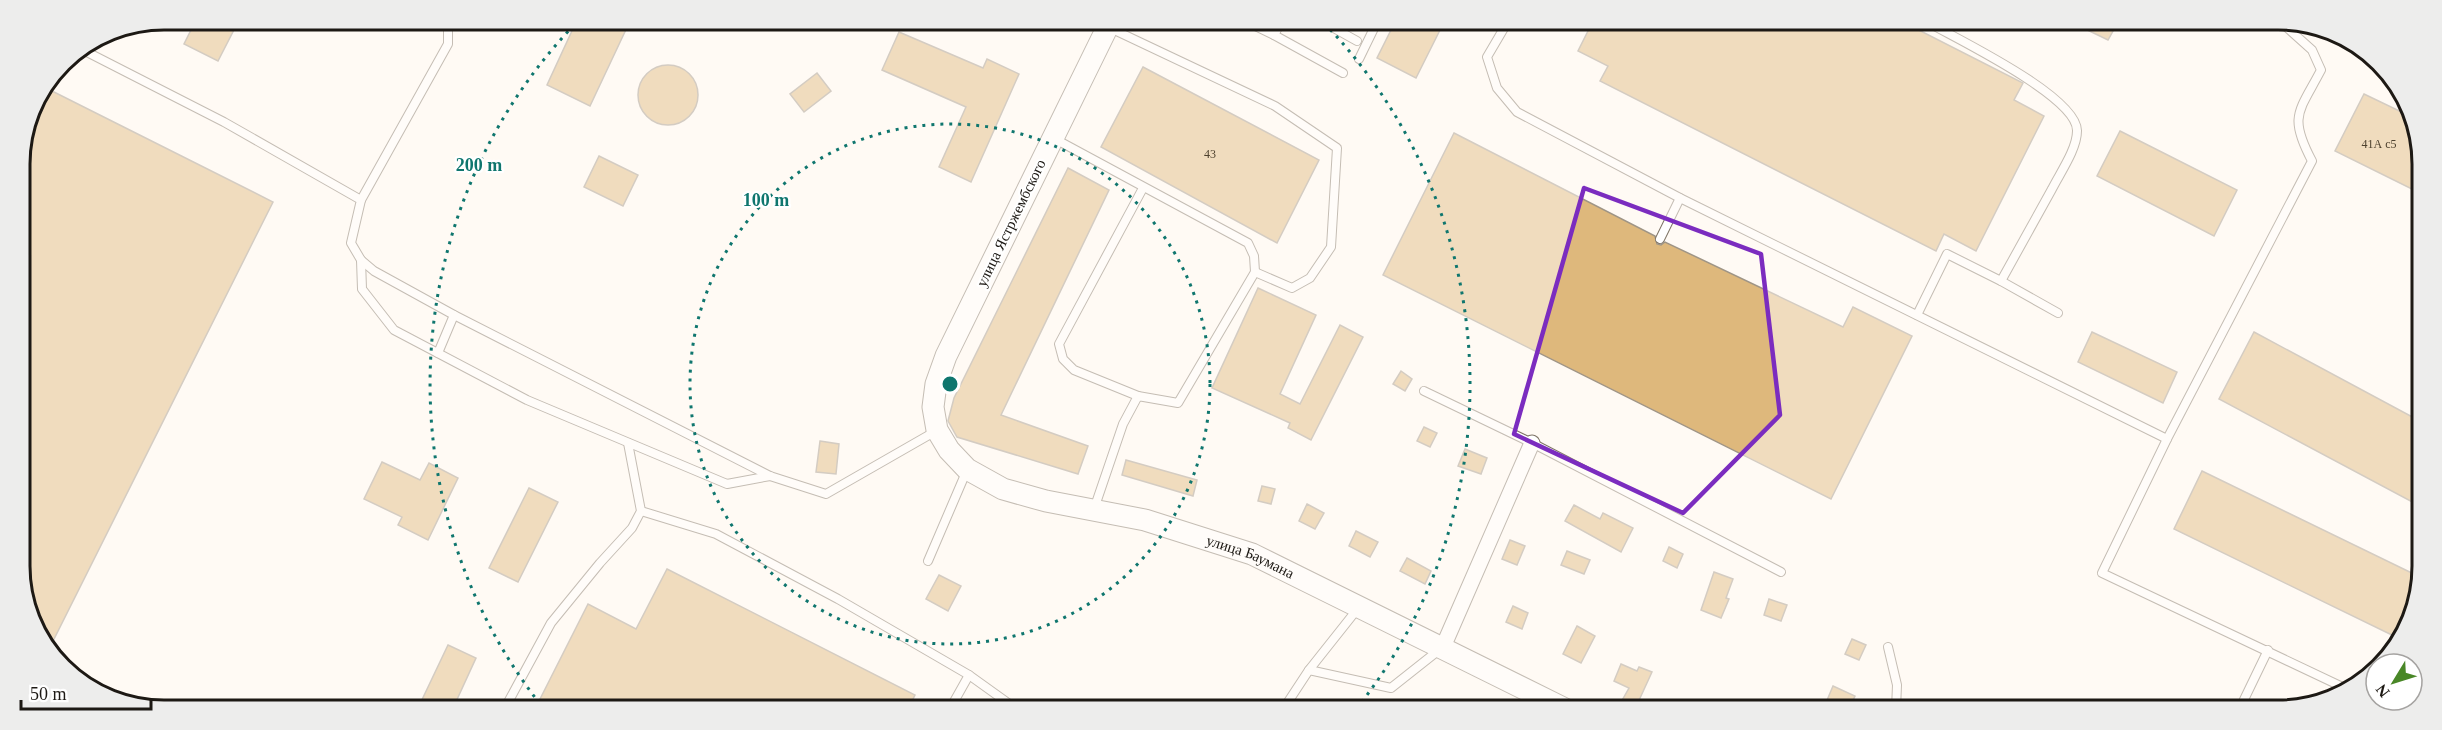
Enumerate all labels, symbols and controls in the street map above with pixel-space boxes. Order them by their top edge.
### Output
house number: 41А с5 [2362,137,2397,151]
house number: 43 [1204,147,1216,161]
text: 200 m [456,155,502,175]
street label: улица Ястржембского [973,157,1049,289]
text: 100 m [743,190,789,210]
centre of rings [940,374,960,394]
street label: улица Баумана [1204,532,1297,582]
north arrow [2364,652,2424,712]
scale bar [21,673,152,711]
text: N [2372,681,2393,701]
text: 50 m [30,684,67,704]

